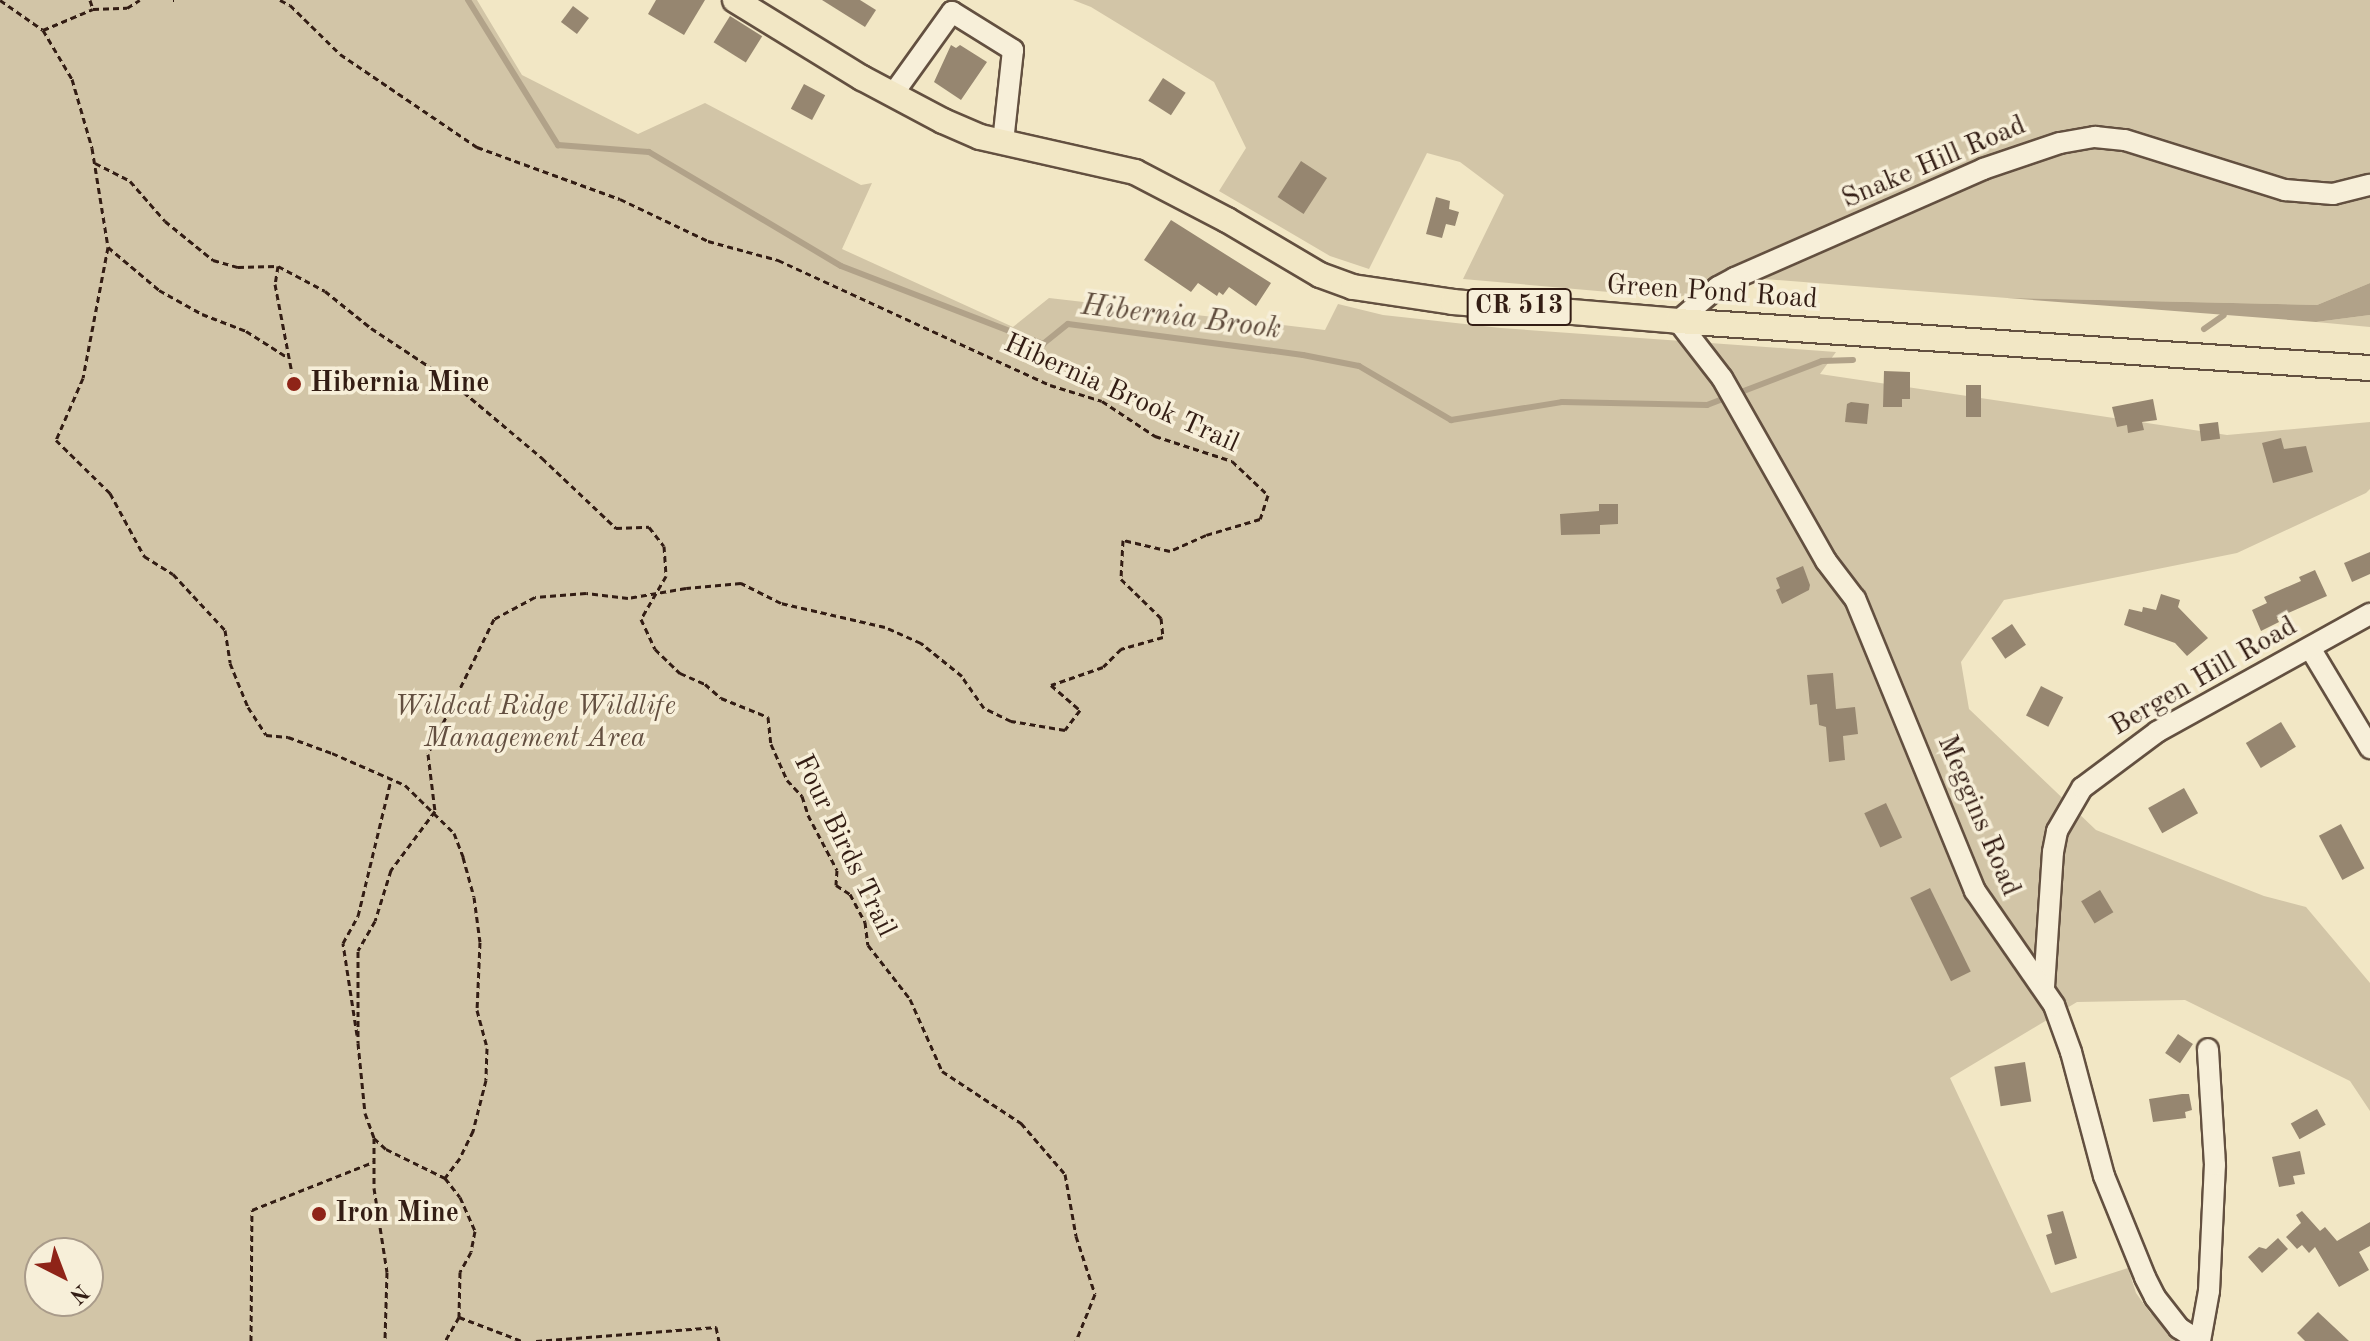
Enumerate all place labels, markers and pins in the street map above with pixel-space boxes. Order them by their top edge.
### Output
place label: Hibernia Mine [310,367,489,401]
marker: Hibernia Mine [285,375,303,393]
place label: Iron Mine [335,1197,459,1231]
marker: Iron Mine [310,1205,328,1223]

